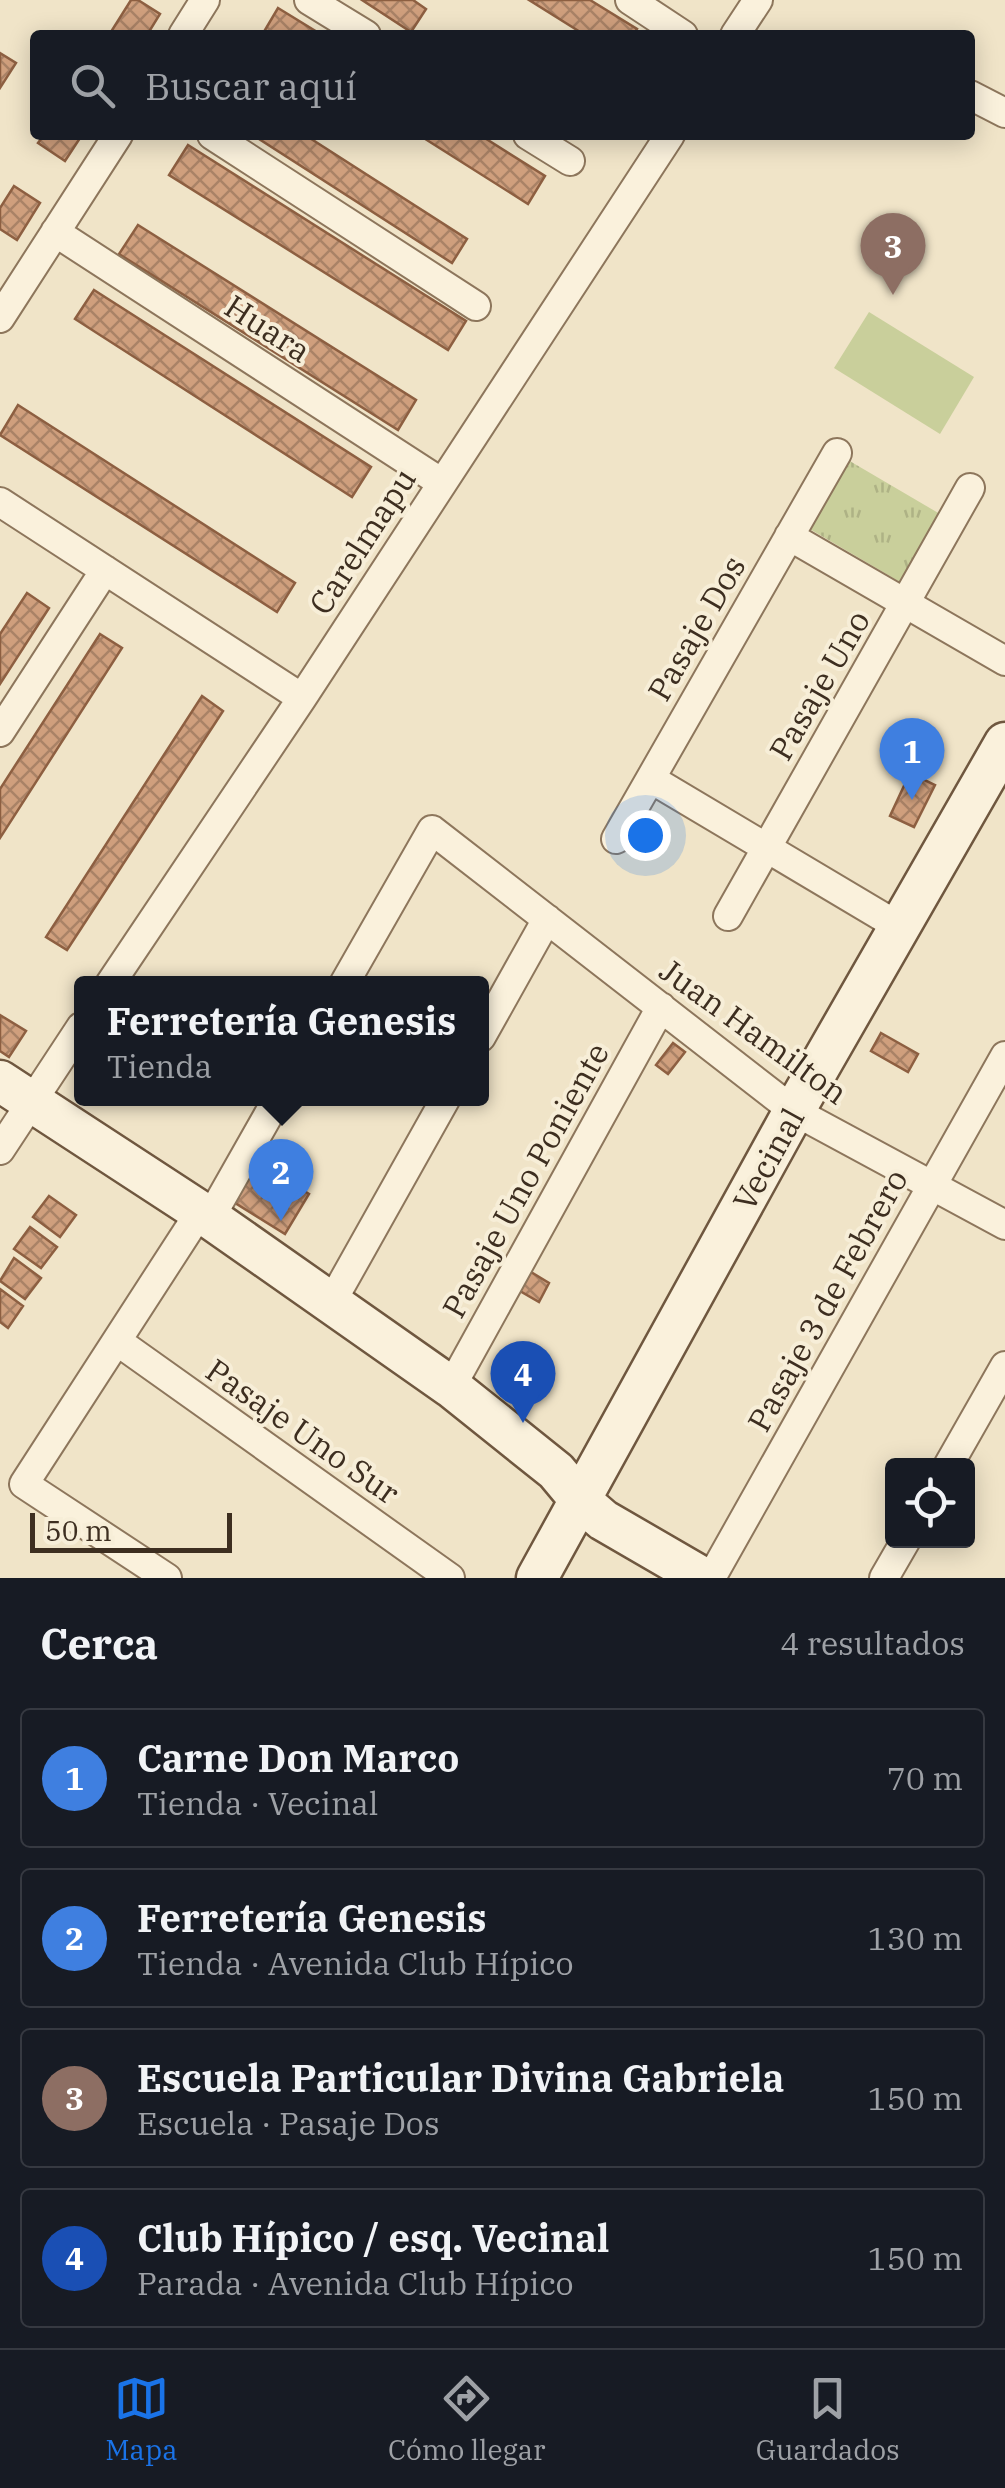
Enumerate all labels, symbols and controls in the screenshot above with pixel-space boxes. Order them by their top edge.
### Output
search box [30,30,975,140]
icon: search [65,58,120,113]
text: Buscar aquí [145,61,357,110]
pin: 3 [860,212,926,295]
street label: Huara [217,285,319,371]
street label: Carelmapu [299,460,425,622]
street label: Pasaje Dos [638,548,754,708]
street label: Pasaje Uno [759,602,879,768]
pin: 1 [880,718,944,800]
your location [620,810,671,861]
street label: Juan Hamilton [652,949,856,1113]
popup [74,976,489,1106]
text: Ferretería Genesis [107,996,456,1045]
street label: Pasaje Uno Poniente [432,1035,618,1325]
text: Tienda [107,1045,212,1087]
street label: Vecinal [723,1100,813,1218]
pin: 2 [248,1138,314,1221]
street label: Pasaje 3 de Febrero [737,1161,917,1439]
pin: 4 [490,1340,556,1423]
street label: Pasaje Uno Sur [198,1349,408,1513]
map controls [885,1458,975,1548]
button: locate [885,1458,975,1548]
scale bar [30,1508,232,1552]
text: 50 m [45,1512,112,1549]
text: Cerca [40,1616,158,1671]
text: 4 resultados [780,1622,965,1664]
text: Carne Don Marco [137,1733,459,1782]
text: 1 [65,1757,84,1799]
text: 70 m [887,1757,963,1799]
text: Tienda · Vecinal [137,1782,378,1824]
text: Ferretería Genesis [137,1893,487,1942]
text: 2 [65,1917,84,1959]
text: 130 m [867,1917,963,1959]
text: Tienda · Avenida Club Hípico [137,1942,574,1984]
text: Escuela Particular Divina Gabriela [137,2053,784,2102]
text: 3 [65,2077,84,2119]
text: 150 m [867,2077,963,2119]
text: Escuela · Pasaje Dos [137,2102,440,2144]
text: Club Hípico / esq. Vecinal [137,2213,609,2262]
text: 4 [65,2237,84,2279]
text: 150 m [867,2237,963,2279]
text: Parada · Avenida Club Hípico [137,2262,574,2304]
tab: Mapa [105,2371,178,2468]
tab: Cómo llegar [388,2371,545,2468]
tab: Guardados [756,2371,900,2468]

